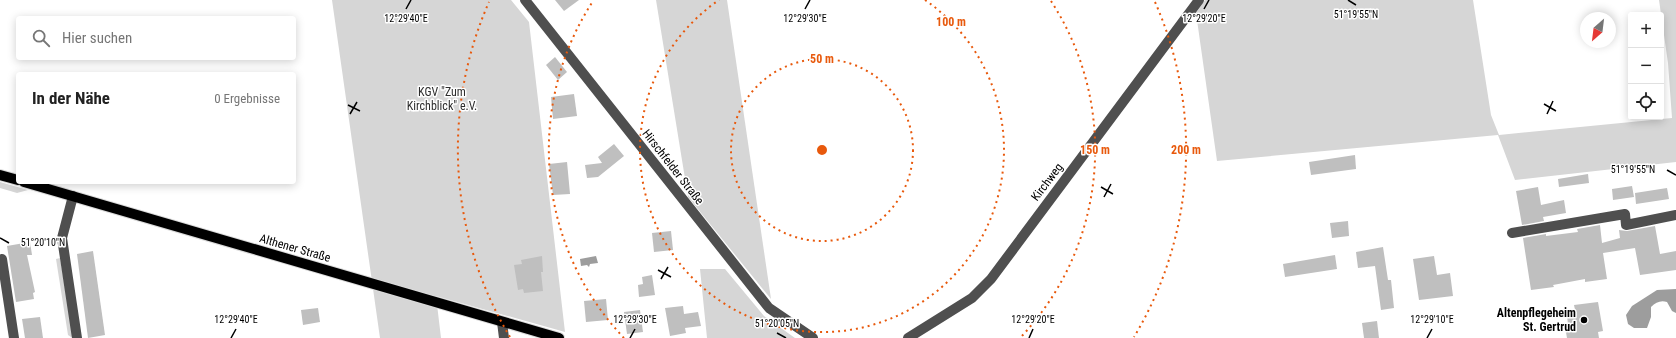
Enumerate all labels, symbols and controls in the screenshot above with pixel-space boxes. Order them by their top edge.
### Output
text: 51°19'55"N [1334,9,1378,20]
north arrow [1580,12,1616,48]
map controls [1628,12,1664,120]
button: + [1628,12,1664,48]
text: 12°29'40"E [384,13,428,24]
text: 12°29'30"E [783,13,827,24]
text: 12°29'20"E [1182,13,1226,24]
text: 100 m [936,15,966,29]
search box [16,16,296,60]
icon: search [30,27,52,49]
text: Hier suchen [62,29,132,47]
button: − [1628,48,1664,84]
text: 50 m [810,52,834,66]
button: locate [1628,84,1664,120]
park label: KGV "Zum Kirchblick" e.V. [407,85,477,113]
text: In der Nähe [32,88,110,108]
text: 0 Ergebnisse [214,91,280,106]
street label: Hirschfelder Straße [639,127,707,208]
centre of rings [815,143,829,157]
text: 150 m [1080,143,1110,157]
text: 200 m [1171,143,1201,157]
street label: Kirchweg [1028,160,1066,204]
text: 51°19'55"N [1611,164,1655,175]
street label: Althener Straße [258,231,333,265]
text: 51°20'10"N [21,237,65,248]
place label: Altenpflegeheim St. Gertrud [1497,306,1576,334]
text: 12°29'40"E [214,314,258,325]
text: 12°29'30"E [613,314,657,325]
text: 12°29'20"E [1011,314,1055,325]
text: 12°29'10"E [1410,314,1454,325]
marker: Altenpflegeheim St. Gertrud [1579,315,1589,325]
text: 51°20'05"N [755,318,799,329]

